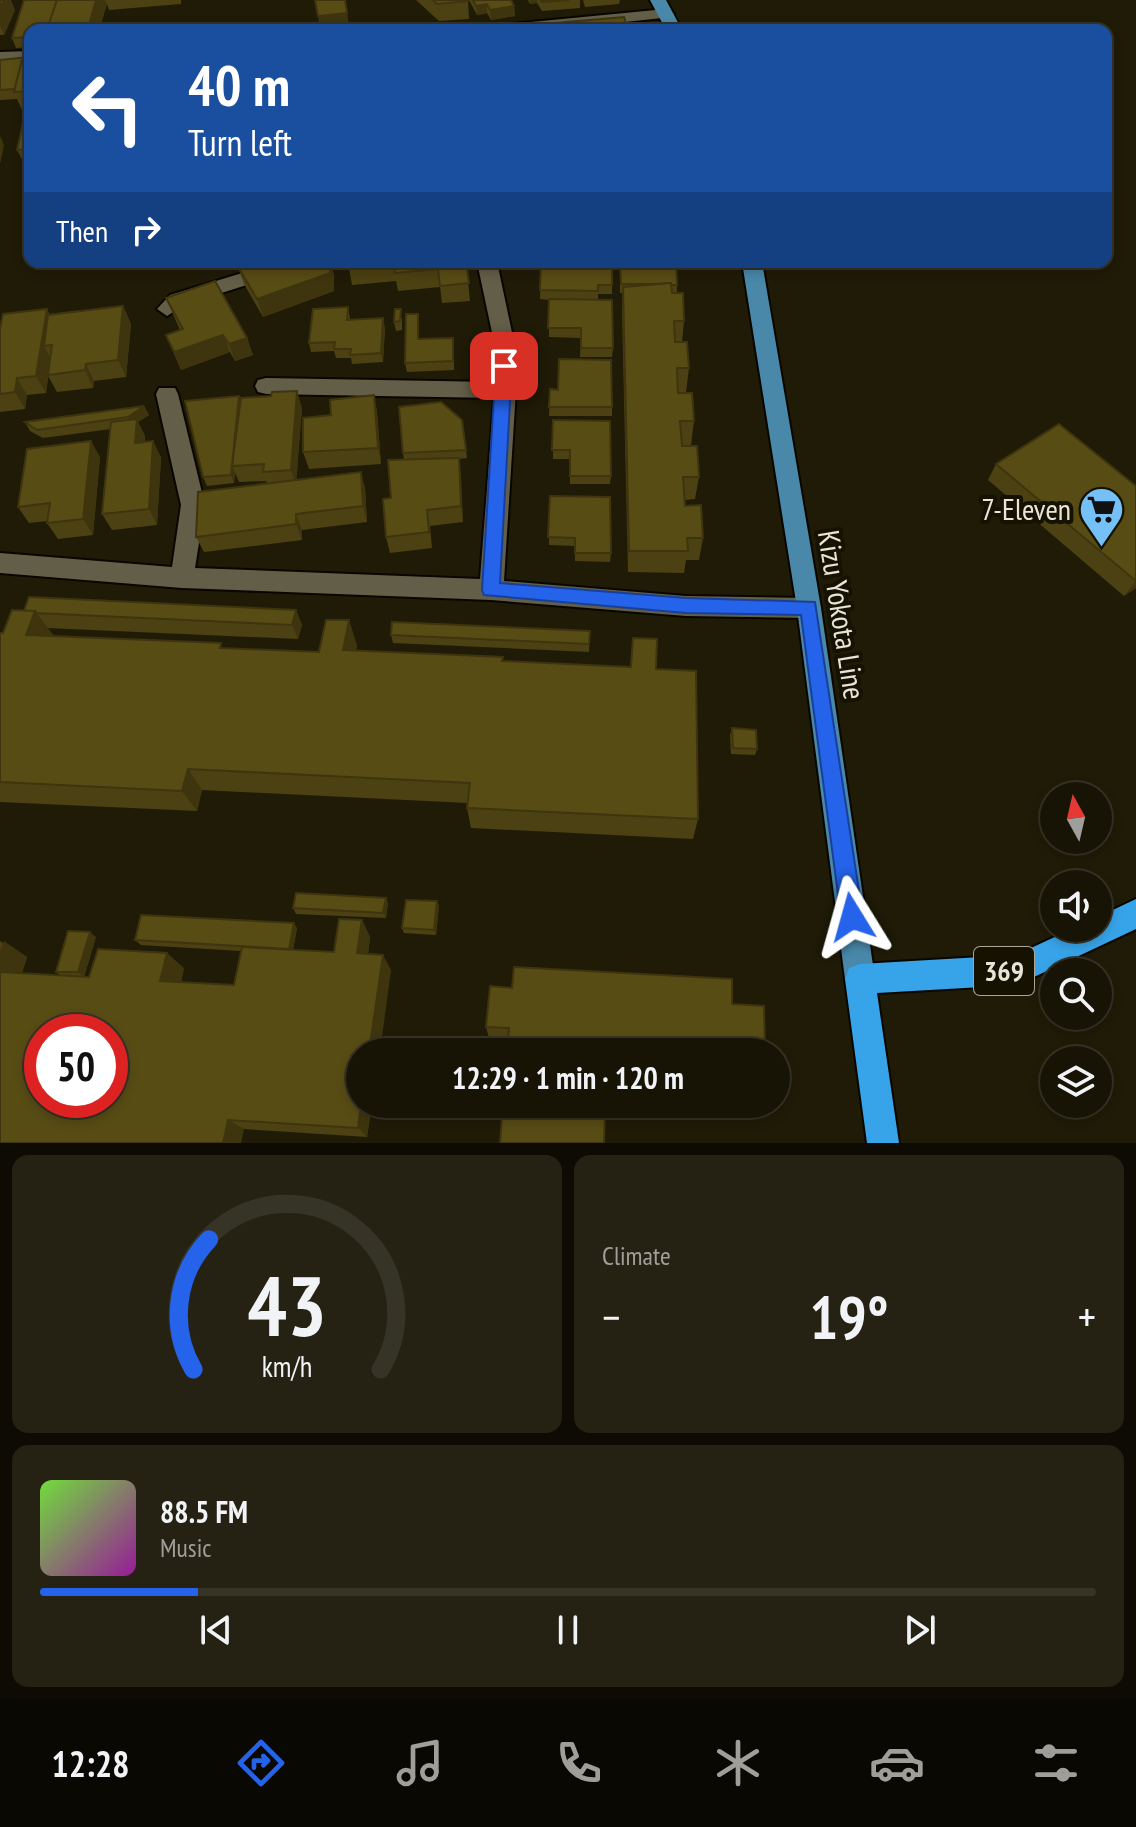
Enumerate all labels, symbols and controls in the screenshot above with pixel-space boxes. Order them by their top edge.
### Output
text: 40 m [188,49,290,121]
icon: left [56,56,160,160]
text: Turn left [188,119,292,166]
icon: right [124,208,168,252]
text: Then [56,211,108,250]
pin [470,332,538,400]
icon: arrive [482,344,526,388]
supermarket icon: 7-Eleven [1078,486,1126,549]
place label: 7-Eleven [981,489,1071,528]
street label: Kizu Yokota Line [810,527,875,702]
north arrow [1040,782,1112,854]
map controls [1040,782,1112,1118]
button: sound [1040,870,1112,942]
position arrow [810,875,894,959]
road number: 369 [974,947,1034,995]
button: search [1040,958,1112,1030]
speed limit sign: 50 [24,1014,128,1118]
button: layers [1040,1046,1112,1118]
text: 12:29 · 1 min · 120 m [452,1058,684,1097]
text: Climate [602,1239,671,1272]
text: 43 [247,1251,327,1359]
text: 19° [809,1278,889,1356]
text: − [602,1288,620,1345]
text: + [1078,1288,1096,1345]
text: km/h [262,1348,312,1385]
text: 88.5 FM [160,1492,248,1531]
text: Music [160,1531,212,1564]
icon: previous [194,1608,238,1652]
icon: pause [546,1608,590,1652]
icon: next [898,1608,942,1652]
icon: directions [233,1735,289,1791]
icon: music [392,1735,448,1791]
icon: phone [551,1735,607,1791]
icon: climate [710,1735,766,1791]
icon: car [869,1735,925,1791]
icon: filters [1028,1735,1084,1791]
text: 12:28 [52,1740,129,1787]

